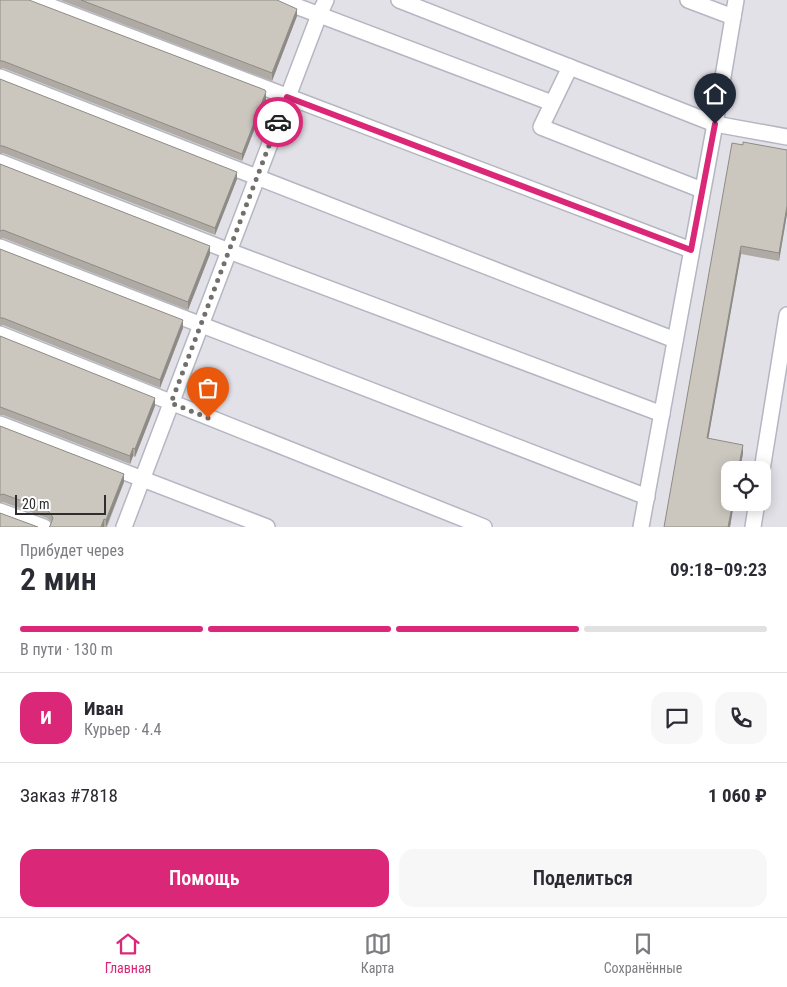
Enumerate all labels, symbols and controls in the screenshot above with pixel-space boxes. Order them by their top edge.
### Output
pin [694,73,736,124]
icon: home [701,80,729,108]
courier [253,97,303,147]
icon: car [264,108,292,136]
pin [187,367,229,418]
icon: bag [194,374,222,402]
map controls [721,461,771,511]
button: locate [721,461,771,511]
scale bar [15,492,106,515]
text: 20 m [22,496,50,512]
text: Прибудет через [20,541,124,560]
text: 09:18–09:23 [670,558,767,581]
text: 2 мин [20,560,97,598]
text: В пути · 130 m [20,640,113,659]
button: chat [651,692,703,744]
button: phone [715,692,767,744]
text: Иван [84,697,123,720]
text: И [40,706,52,729]
text: Курьер · 4.4 [84,720,162,739]
text: Заказ #7818 [20,784,118,807]
text: 1 060 ₽ [708,784,767,807]
button: Помощь [20,849,389,907]
button: Поделиться [399,849,767,907]
tab: Главная [105,930,151,976]
tab: Карта [361,930,394,976]
tab: Сохранённые [604,930,682,976]

